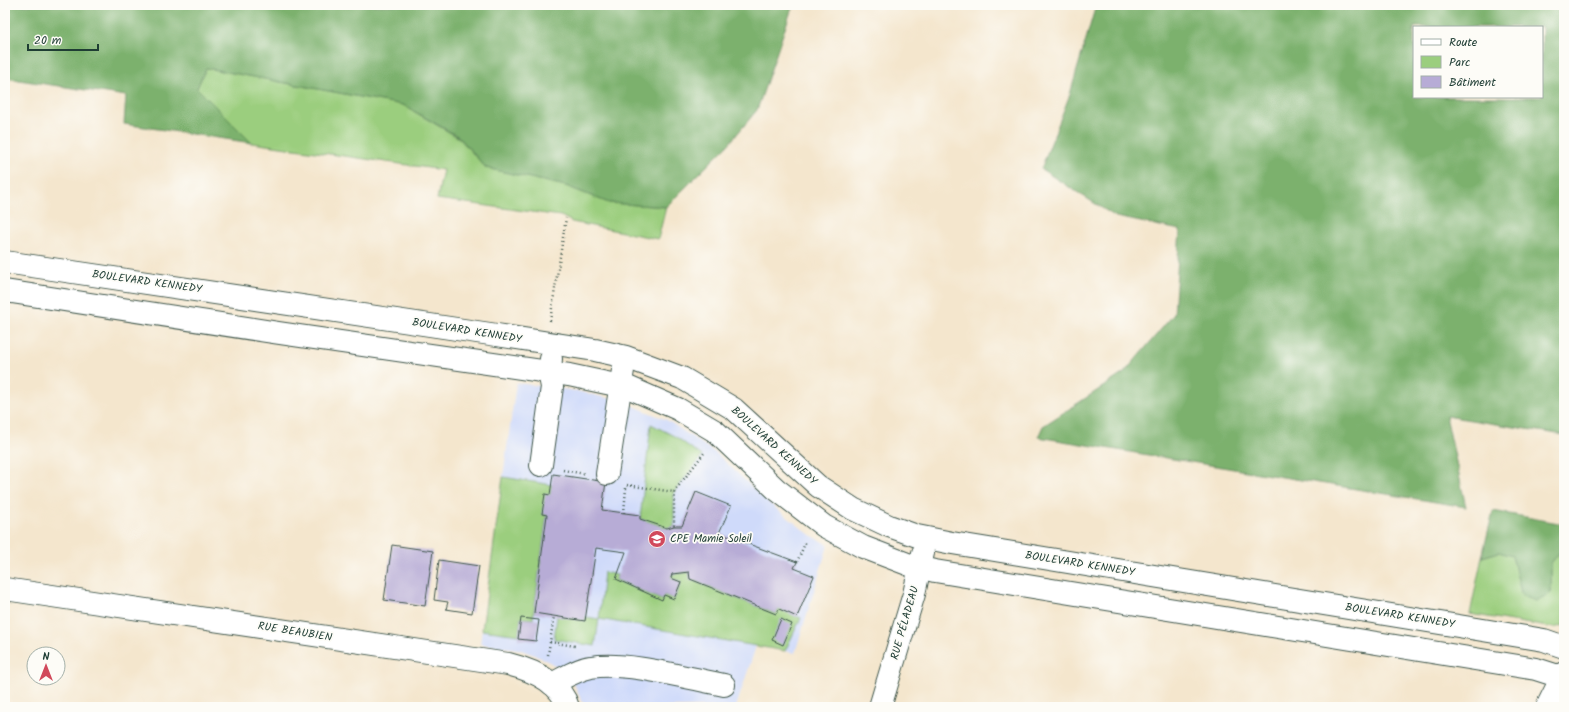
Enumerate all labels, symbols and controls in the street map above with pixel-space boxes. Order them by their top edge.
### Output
scale bar [28,26,98,52]
legend [1413,26,1543,98]
text: 20 m [34,31,62,50]
text: Route [1449,33,1478,52]
text: Parc [1449,53,1470,72]
text: Bâtiment [1449,73,1496,92]
street label: BOULEVARD KENNEDY [91,265,204,299]
street label: BOULEVARD KENNEDY [411,313,524,349]
street label: BOULEVARD KENNEDY [727,402,822,490]
school or university icon: CPE Mamie Soleil [647,529,667,549]
place label: CPE Mamie Soleil [670,530,752,548]
street label: BOULEVARD KENNEDY [1024,546,1137,582]
street label: RUE PÉLADEAU [886,584,924,662]
street label: BOULEVARD KENNEDY [1344,598,1457,634]
street label: RUE BEAUBIEN [257,617,334,647]
north arrow [26,646,66,686]
text: N [43,648,50,666]

